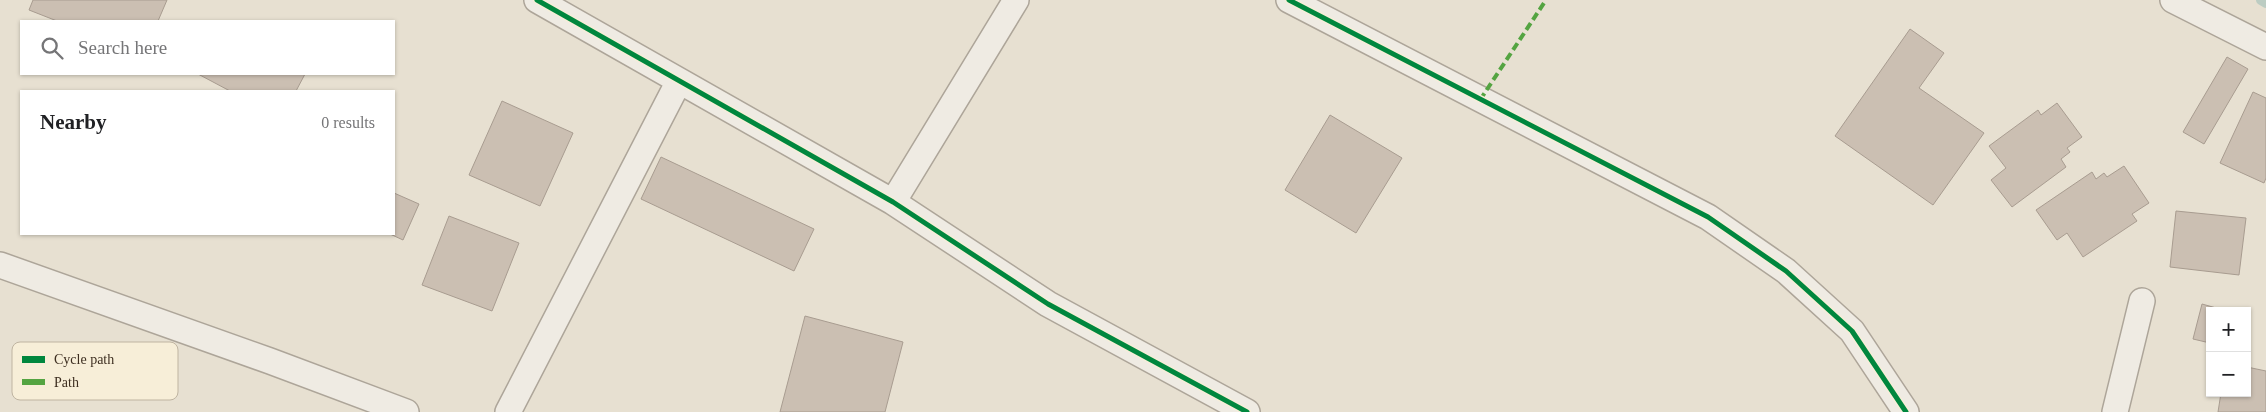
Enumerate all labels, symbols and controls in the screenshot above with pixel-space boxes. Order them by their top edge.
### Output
search box [20,20,395,75]
icon: search [38,34,66,62]
text: Search here [78,37,167,58]
text: Nearby [40,110,107,134]
text: 0 results [321,114,375,131]
map controls [2206,307,2251,397]
button: + [2206,307,2251,352]
legend [12,342,178,400]
text: Cycle path [54,352,114,367]
button: − [2206,352,2251,397]
text: Path [54,375,79,390]

